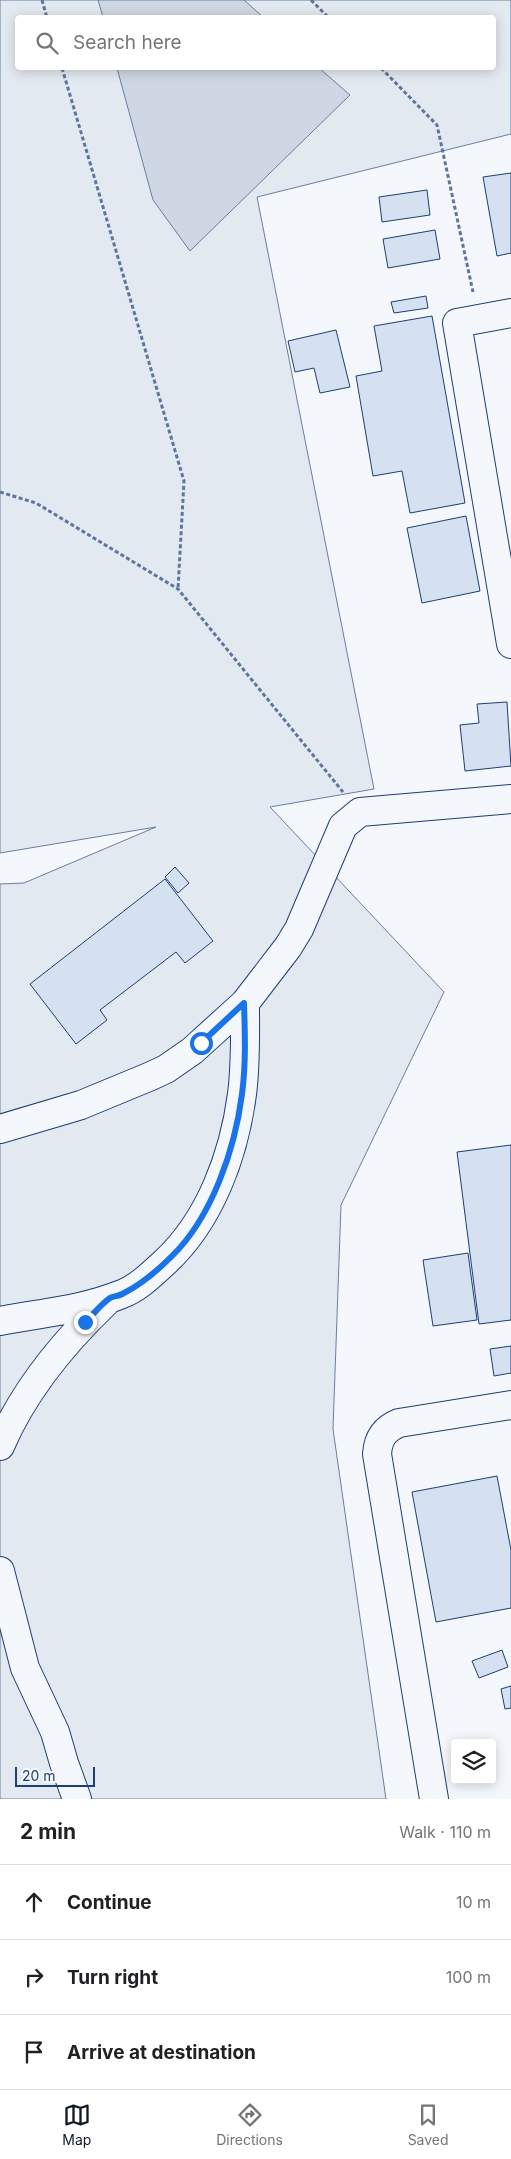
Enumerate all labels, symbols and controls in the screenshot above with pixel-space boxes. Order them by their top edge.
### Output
search box [15,15,496,70]
icon: search [33,29,61,57]
text: Search here [73,31,182,54]
route start [190,1032,213,1055]
route end [74,1311,97,1334]
map controls [451,1739,496,1784]
button: layers [451,1739,496,1784]
scale bar [15,1764,95,1787]
text: 20 m [22,1767,56,1784]
text: 2 min [20,1819,76,1844]
text: Walk · 110 m [399,1822,491,1842]
icon: ahead [20,1888,48,1916]
text: Continue [67,1891,152,1914]
text: 10 m [456,1892,491,1912]
icon: right [20,1963,48,1991]
text: Turn right [67,1966,158,1989]
text: 100 m [446,1967,491,1987]
icon: arrive [20,2038,48,2066]
text: Arrive at destination [67,2041,256,2064]
tab: Map [62,2101,91,2148]
tab: Directions [216,2101,283,2148]
tab: Saved [408,2101,449,2148]

